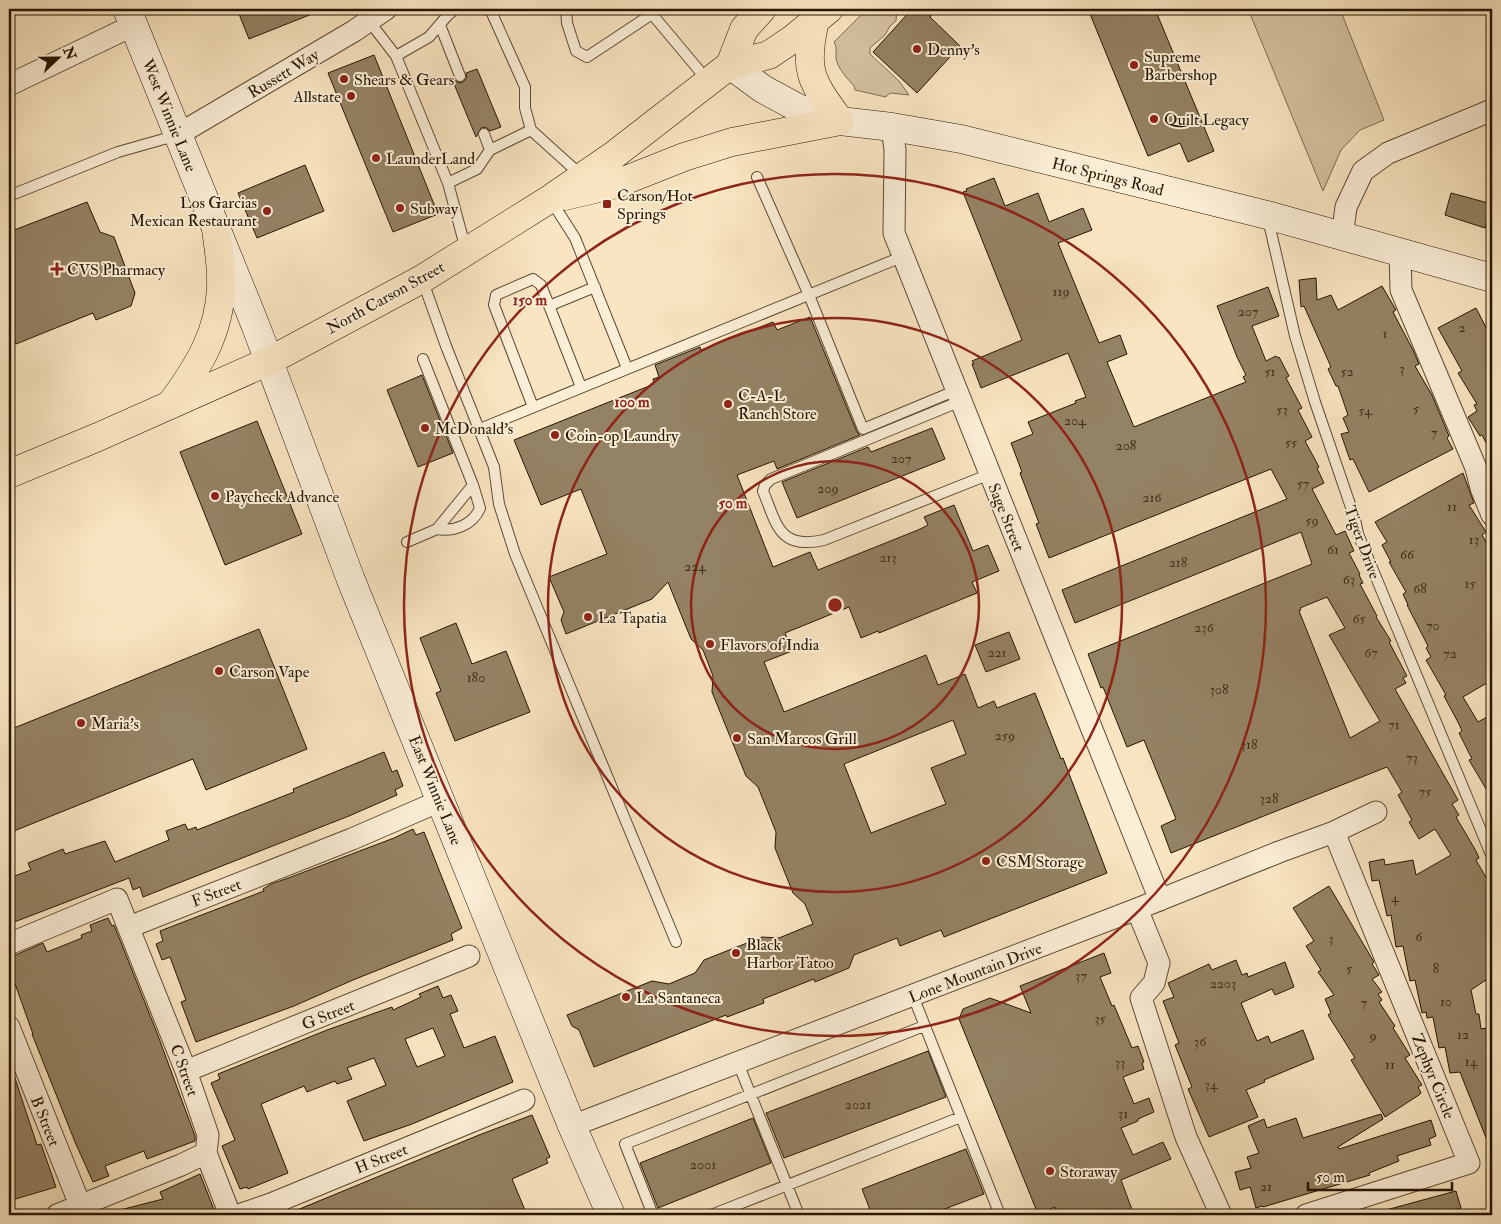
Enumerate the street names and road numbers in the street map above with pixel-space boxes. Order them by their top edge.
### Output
street label: Russett Way [244,44,323,103]
street label: West Winnie Lane [137,55,201,175]
street label: Hot Springs Road [1049,153,1166,202]
street label: North Carson Street [323,257,448,339]
street label: Sage Street [983,480,1029,554]
street label: Tiger Drive [1340,503,1385,582]
street label: East Winnie Lane [404,733,466,848]
street label: F Street [189,874,244,912]
street label: Lone Mountain Drive [906,938,1045,1008]
street label: G Street [299,995,358,1035]
street label: Zephyr Circle [1406,1031,1459,1123]
street label: C Street [165,1042,203,1099]
street label: B Street [26,1093,64,1149]
street label: H Street [352,1139,411,1179]

